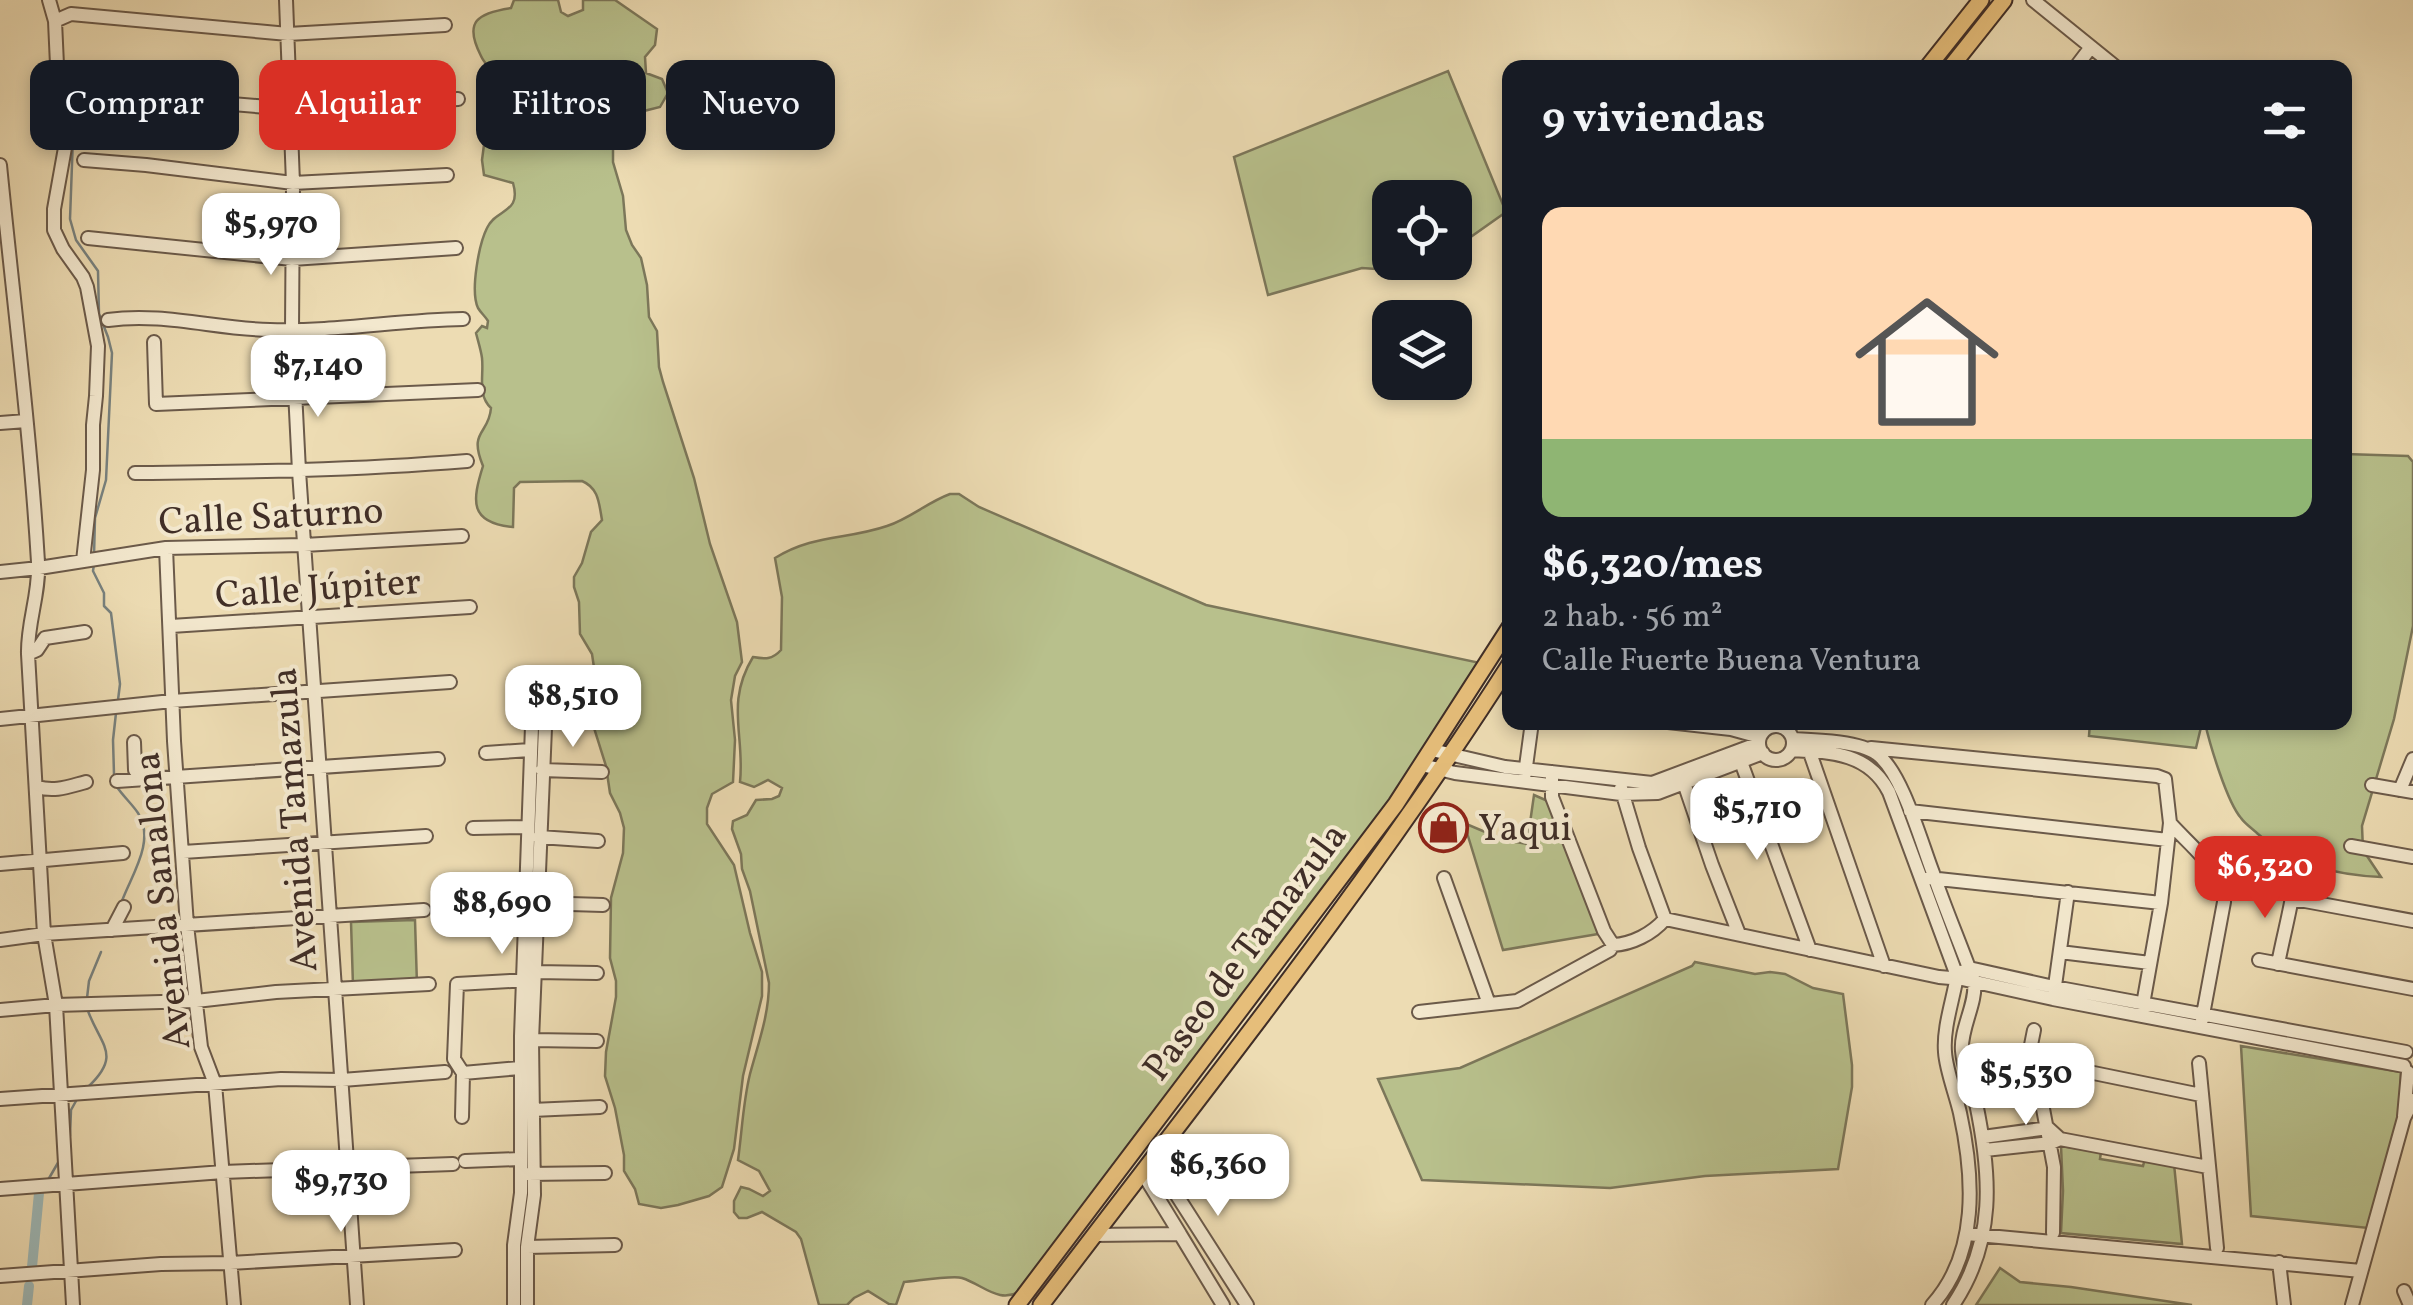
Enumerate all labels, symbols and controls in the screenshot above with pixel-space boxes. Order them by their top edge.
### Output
chip: Comprar [30,60,239,150]
chip: Alquilar [259,60,456,150]
chip: Filtros [476,60,646,150]
chip: Nuevo [666,60,835,150]
text: 9 viviendas [1542,91,1765,150]
icon: filters [2257,93,2312,148]
map controls [1372,180,1472,400]
button: locate [1372,180,1472,280]
pin: $5,970 [190,193,352,278]
text: $5,970 [224,203,318,247]
icon: home [1837,272,2017,452]
button: layers [1372,300,1472,400]
pin: $7,140 [237,335,399,420]
text: $7,140 [273,345,363,389]
street label: Calle Saturno [157,486,385,551]
text: $6,320/mes [1542,537,1763,596]
street label: Calle Júpiter [214,557,423,624]
text: 2 hab. · 56 m² [1542,596,1723,640]
text: Calle Fuerte Buena Ventura [1542,640,1921,684]
pin: $8,510 [492,665,654,750]
street label: Avenida Tamazula [259,666,334,974]
text: $8,510 [527,675,619,719]
street label: Avenida Sanalona [123,749,206,1052]
pin: $5,710 [1676,778,1838,863]
text: $5,710 [1712,788,1802,832]
shop icon: Yaqui [1417,801,1469,853]
place label: Yaqui [1478,804,1572,857]
street label: Paseo de Tamazula [1132,813,1362,1093]
pin: $6,320 [2184,836,2346,921]
text: $6,320 [2217,846,2313,890]
pin: $8,690 [421,872,583,957]
text: $8,690 [452,882,552,926]
pin: $5,530 [1945,1043,2107,1128]
text: $5,530 [1979,1053,2073,1097]
pin: $6,360 [1137,1134,1299,1219]
text: $6,360 [1169,1144,1267,1188]
pin: $9,730 [260,1150,422,1235]
text: $9,730 [294,1160,388,1204]

